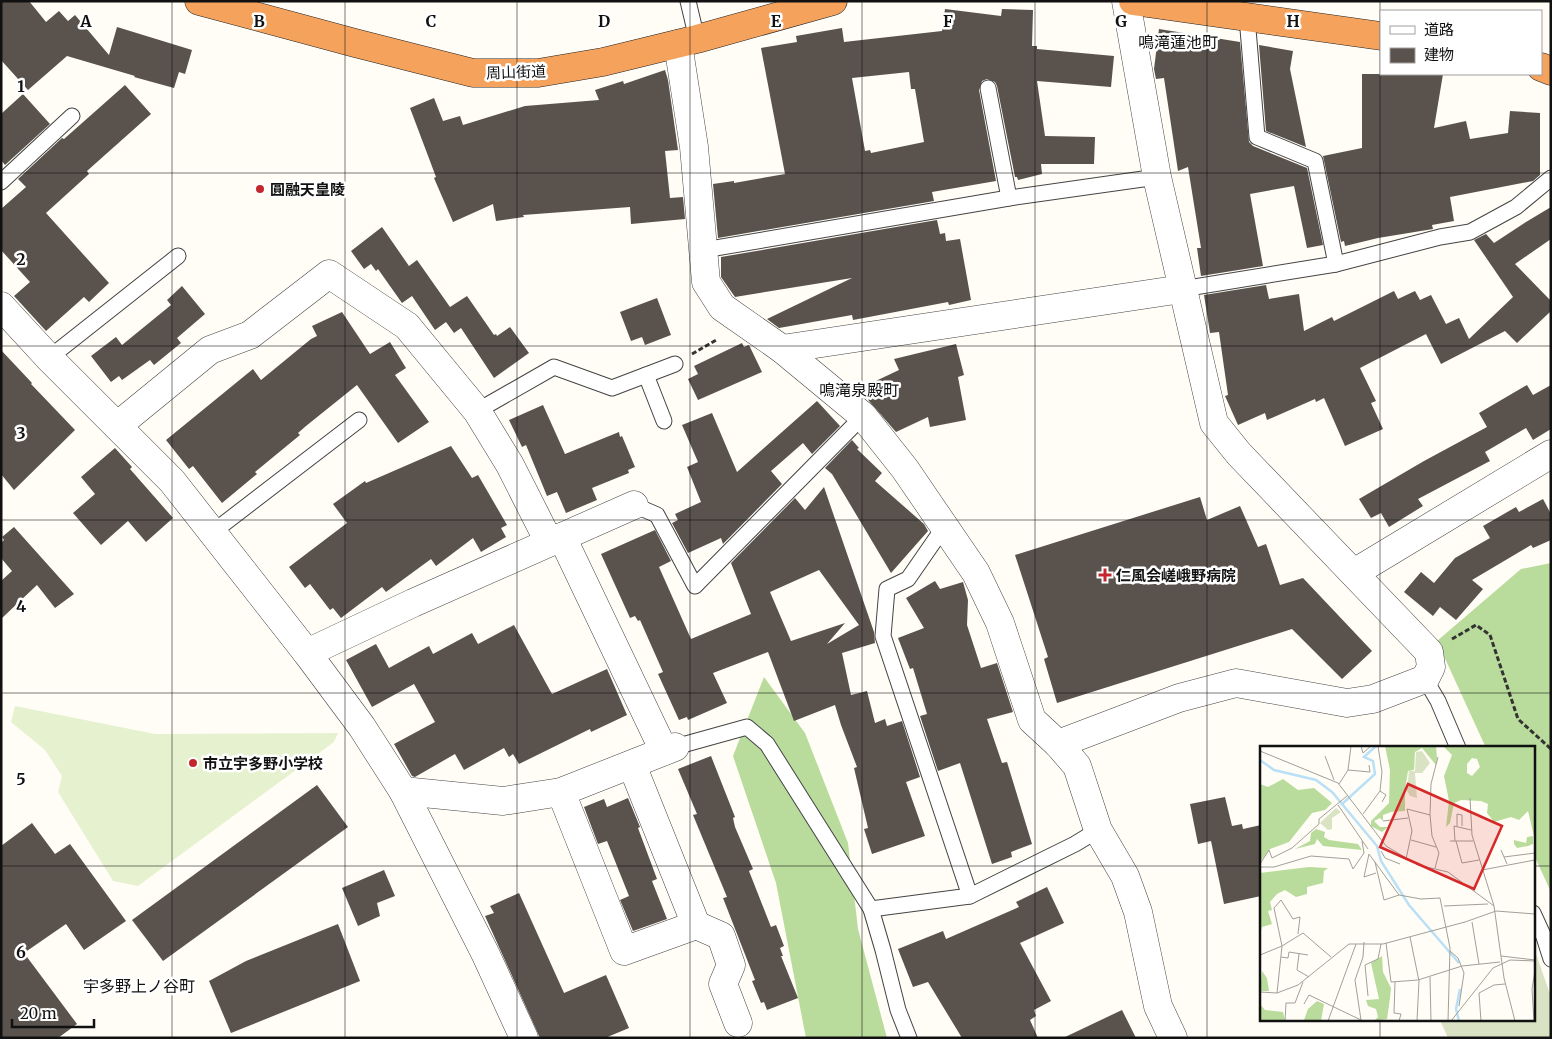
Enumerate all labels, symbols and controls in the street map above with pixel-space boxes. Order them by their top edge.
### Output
legend [1380,10,1542,75]
text: A [79,11,92,31]
text: B [253,11,265,31]
text: C [426,11,436,31]
text: D [598,11,610,31]
text: E [771,11,782,31]
text: F [943,11,953,31]
text: G [1115,11,1127,31]
text: H [1286,11,1300,31]
text: 道路 [1424,20,1454,39]
district label: 鳴滝蓮池町 [1138,32,1218,52]
text: 建物 [1424,45,1454,64]
street label: 周山街道 [486,61,546,83]
text: 1 [17,76,25,96]
place label: 圓融天皇陵 [270,180,345,199]
marker: 圓融天皇陵 [254,183,266,195]
text: 2 [16,249,26,269]
district label: 鳴滝泉殿町 [819,380,899,400]
text: 3 [16,423,26,443]
place label: 仁風会嵯峨野病院 [1116,566,1236,585]
marker: 仁風会嵯峨野病院 [1098,568,1112,582]
text: 4 [16,596,26,616]
inset map [1260,746,1534,1022]
place label: 市立宇多野小学校 [203,754,323,773]
marker: 市立宇多野小学校 [187,757,199,769]
text: 5 [16,769,26,789]
text: 6 [16,942,26,962]
district label: 宇多野上ノ谷町 [83,976,195,996]
scale bar [12,996,95,1028]
text: 20 m [20,1004,57,1023]

